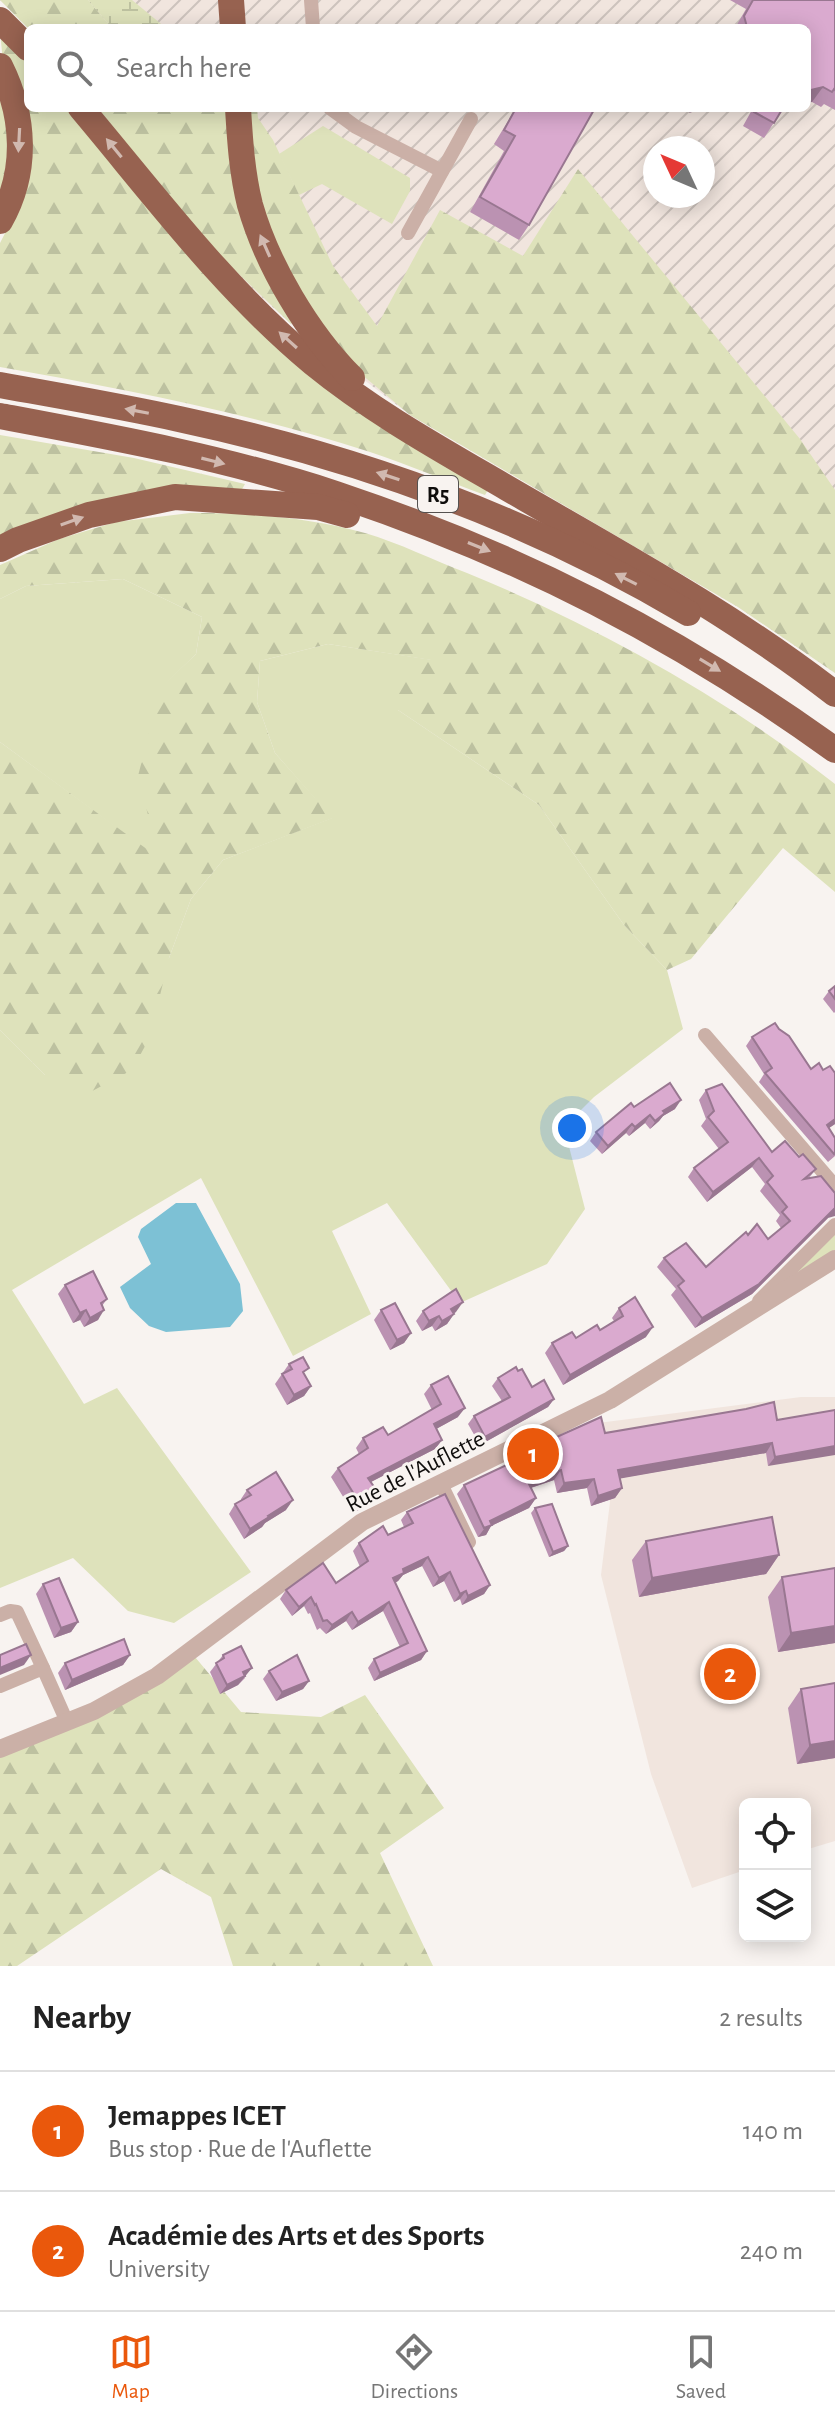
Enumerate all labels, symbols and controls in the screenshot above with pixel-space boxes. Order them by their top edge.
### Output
search box [24,24,811,112]
icon: search [52,46,96,90]
text: Search here [116,53,252,83]
one-way arrow [13,128,26,153]
north arrow [643,136,715,208]
one-way arrow [106,138,123,158]
one-way arrow [259,235,272,258]
one-way arrow [279,332,298,350]
one-way arrow [124,404,149,416]
one-way arrow [201,456,226,468]
one-way arrow [376,470,400,482]
road number: R5 [418,476,458,512]
one-way arrow [61,514,85,526]
one-way arrow [467,541,491,554]
one-way arrow [615,573,638,586]
one-way arrow [699,658,721,672]
your location [552,1108,592,1148]
pin: 1 [507,1424,559,1484]
street label: Rue de l'Auflette [342,1427,489,1517]
pin: 2 [704,1644,756,1704]
map controls [739,1798,811,1942]
button: locate [739,1798,811,1870]
button: layers [739,1870,811,1942]
text: Nearby [32,2001,131,2035]
text: 2 results [719,2005,803,2031]
text: Jemappes ICET [108,2101,286,2131]
text: 1 [53,2118,63,2144]
text: 140 m [743,2118,803,2144]
text: Bus stop · Rue de l'Auflette [108,2136,372,2162]
text: Académie des Arts et des Sports [108,2221,485,2251]
text: 2 [52,2238,64,2264]
text: 240 m [740,2238,803,2264]
text: University [108,2256,210,2282]
tab: Map [109,2330,153,2404]
tab: Directions [370,2330,458,2404]
tab: Saved [676,2330,726,2404]

